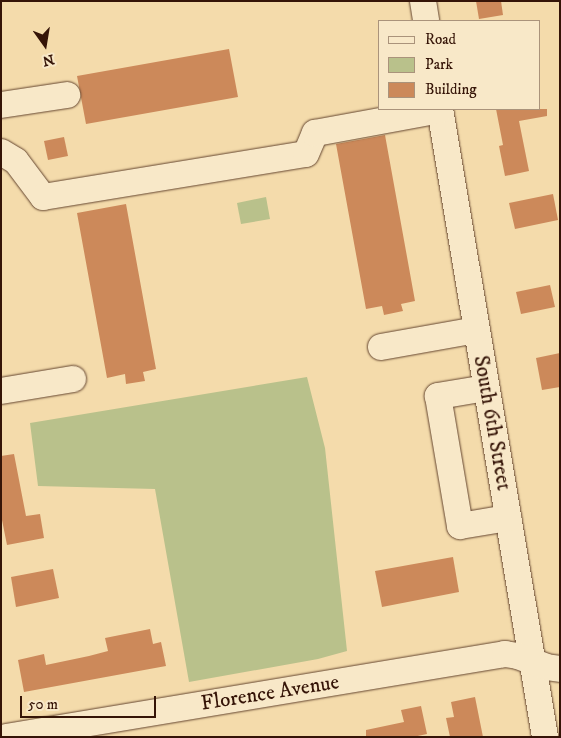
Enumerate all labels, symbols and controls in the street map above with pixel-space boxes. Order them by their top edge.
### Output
north arrow [20,20,70,70]
legend [378,20,541,110]
text: Road [425,30,456,49]
text: N [41,50,56,70]
text: Park [425,55,453,74]
text: Building [425,80,477,99]
street label: South 6th Street [468,354,516,492]
street label: Florence Avenue [199,670,341,716]
scale bar [22,686,159,718]
text: 50 m [28,695,58,714]

